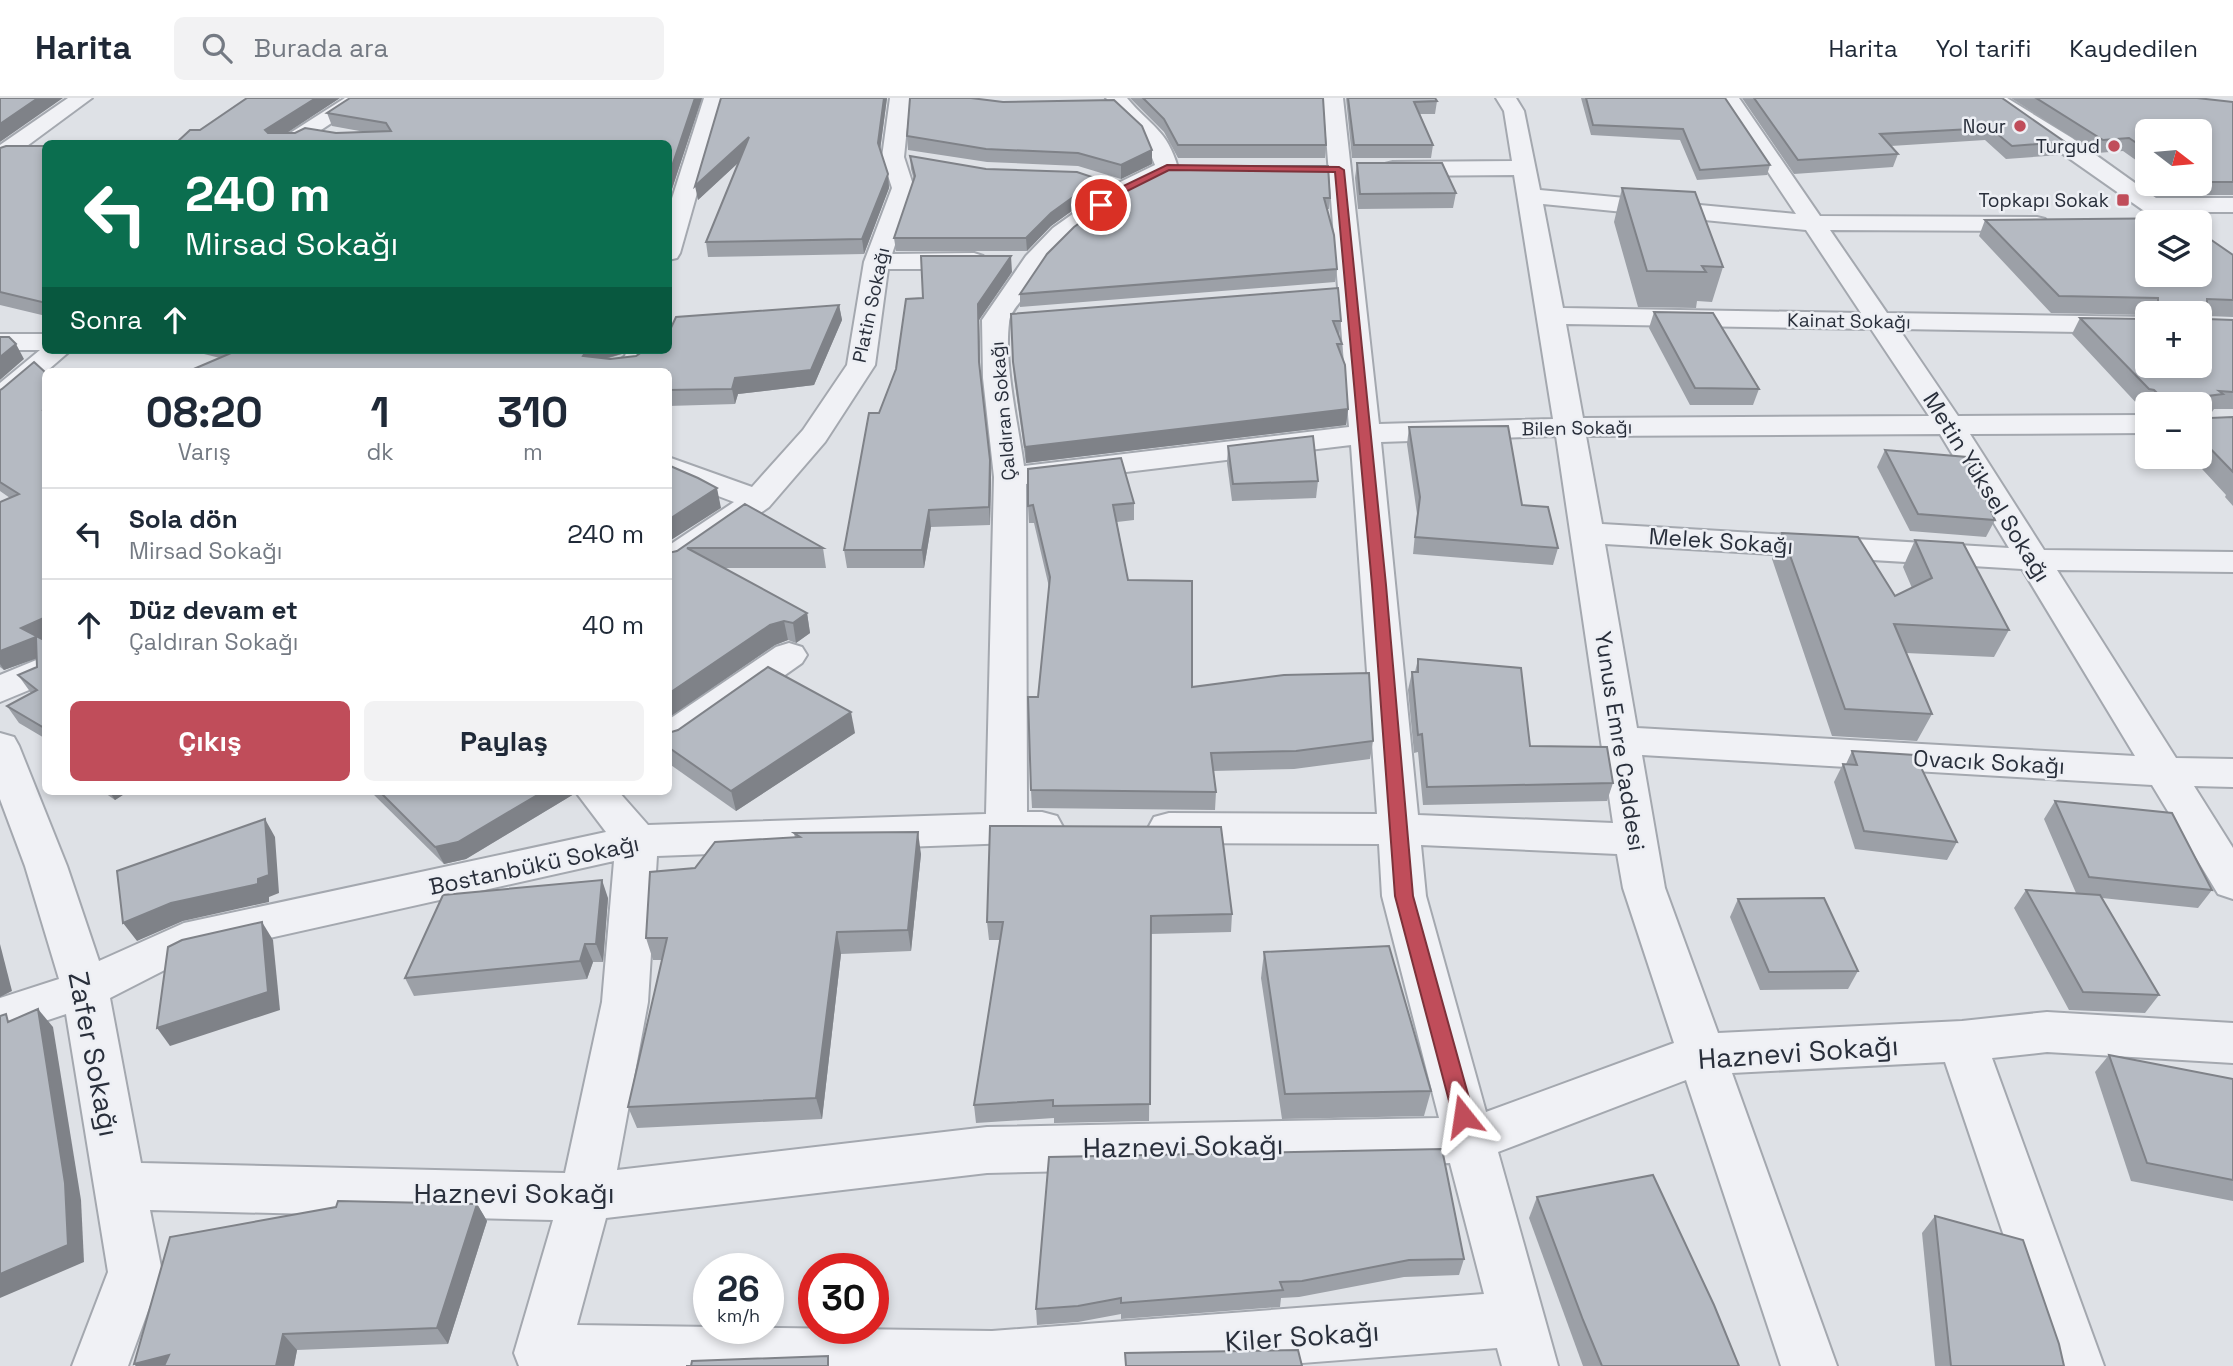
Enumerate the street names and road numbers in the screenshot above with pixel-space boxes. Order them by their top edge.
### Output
street label: Platin Sokağı [847,245,895,365]
street label: Kainat Sokağı [1787,307,1911,335]
street label: Çaldıran Sokağı [984,340,1022,482]
street label: Metin Yüksel Sokağı [1916,386,2058,588]
street label: Bilen Sokağı [1522,415,1632,441]
street label: Melek Sokağı [1648,521,1794,561]
street label: Yunus Emre Caddesi [1588,629,1652,853]
street label: Ovacık Sokağı [1912,743,2066,781]
street label: Bostanbükü Sokağı [426,828,642,902]
street label: Zafer Sokağı [60,969,128,1139]
street label: Haznevi Sokağı [1696,1027,1900,1077]
street label: Haznevi Sokağı [1082,1126,1284,1166]
street label: Haznevi Sokağı [413,1175,615,1211]
street label: Kiler Sokağı [1223,1313,1381,1359]

